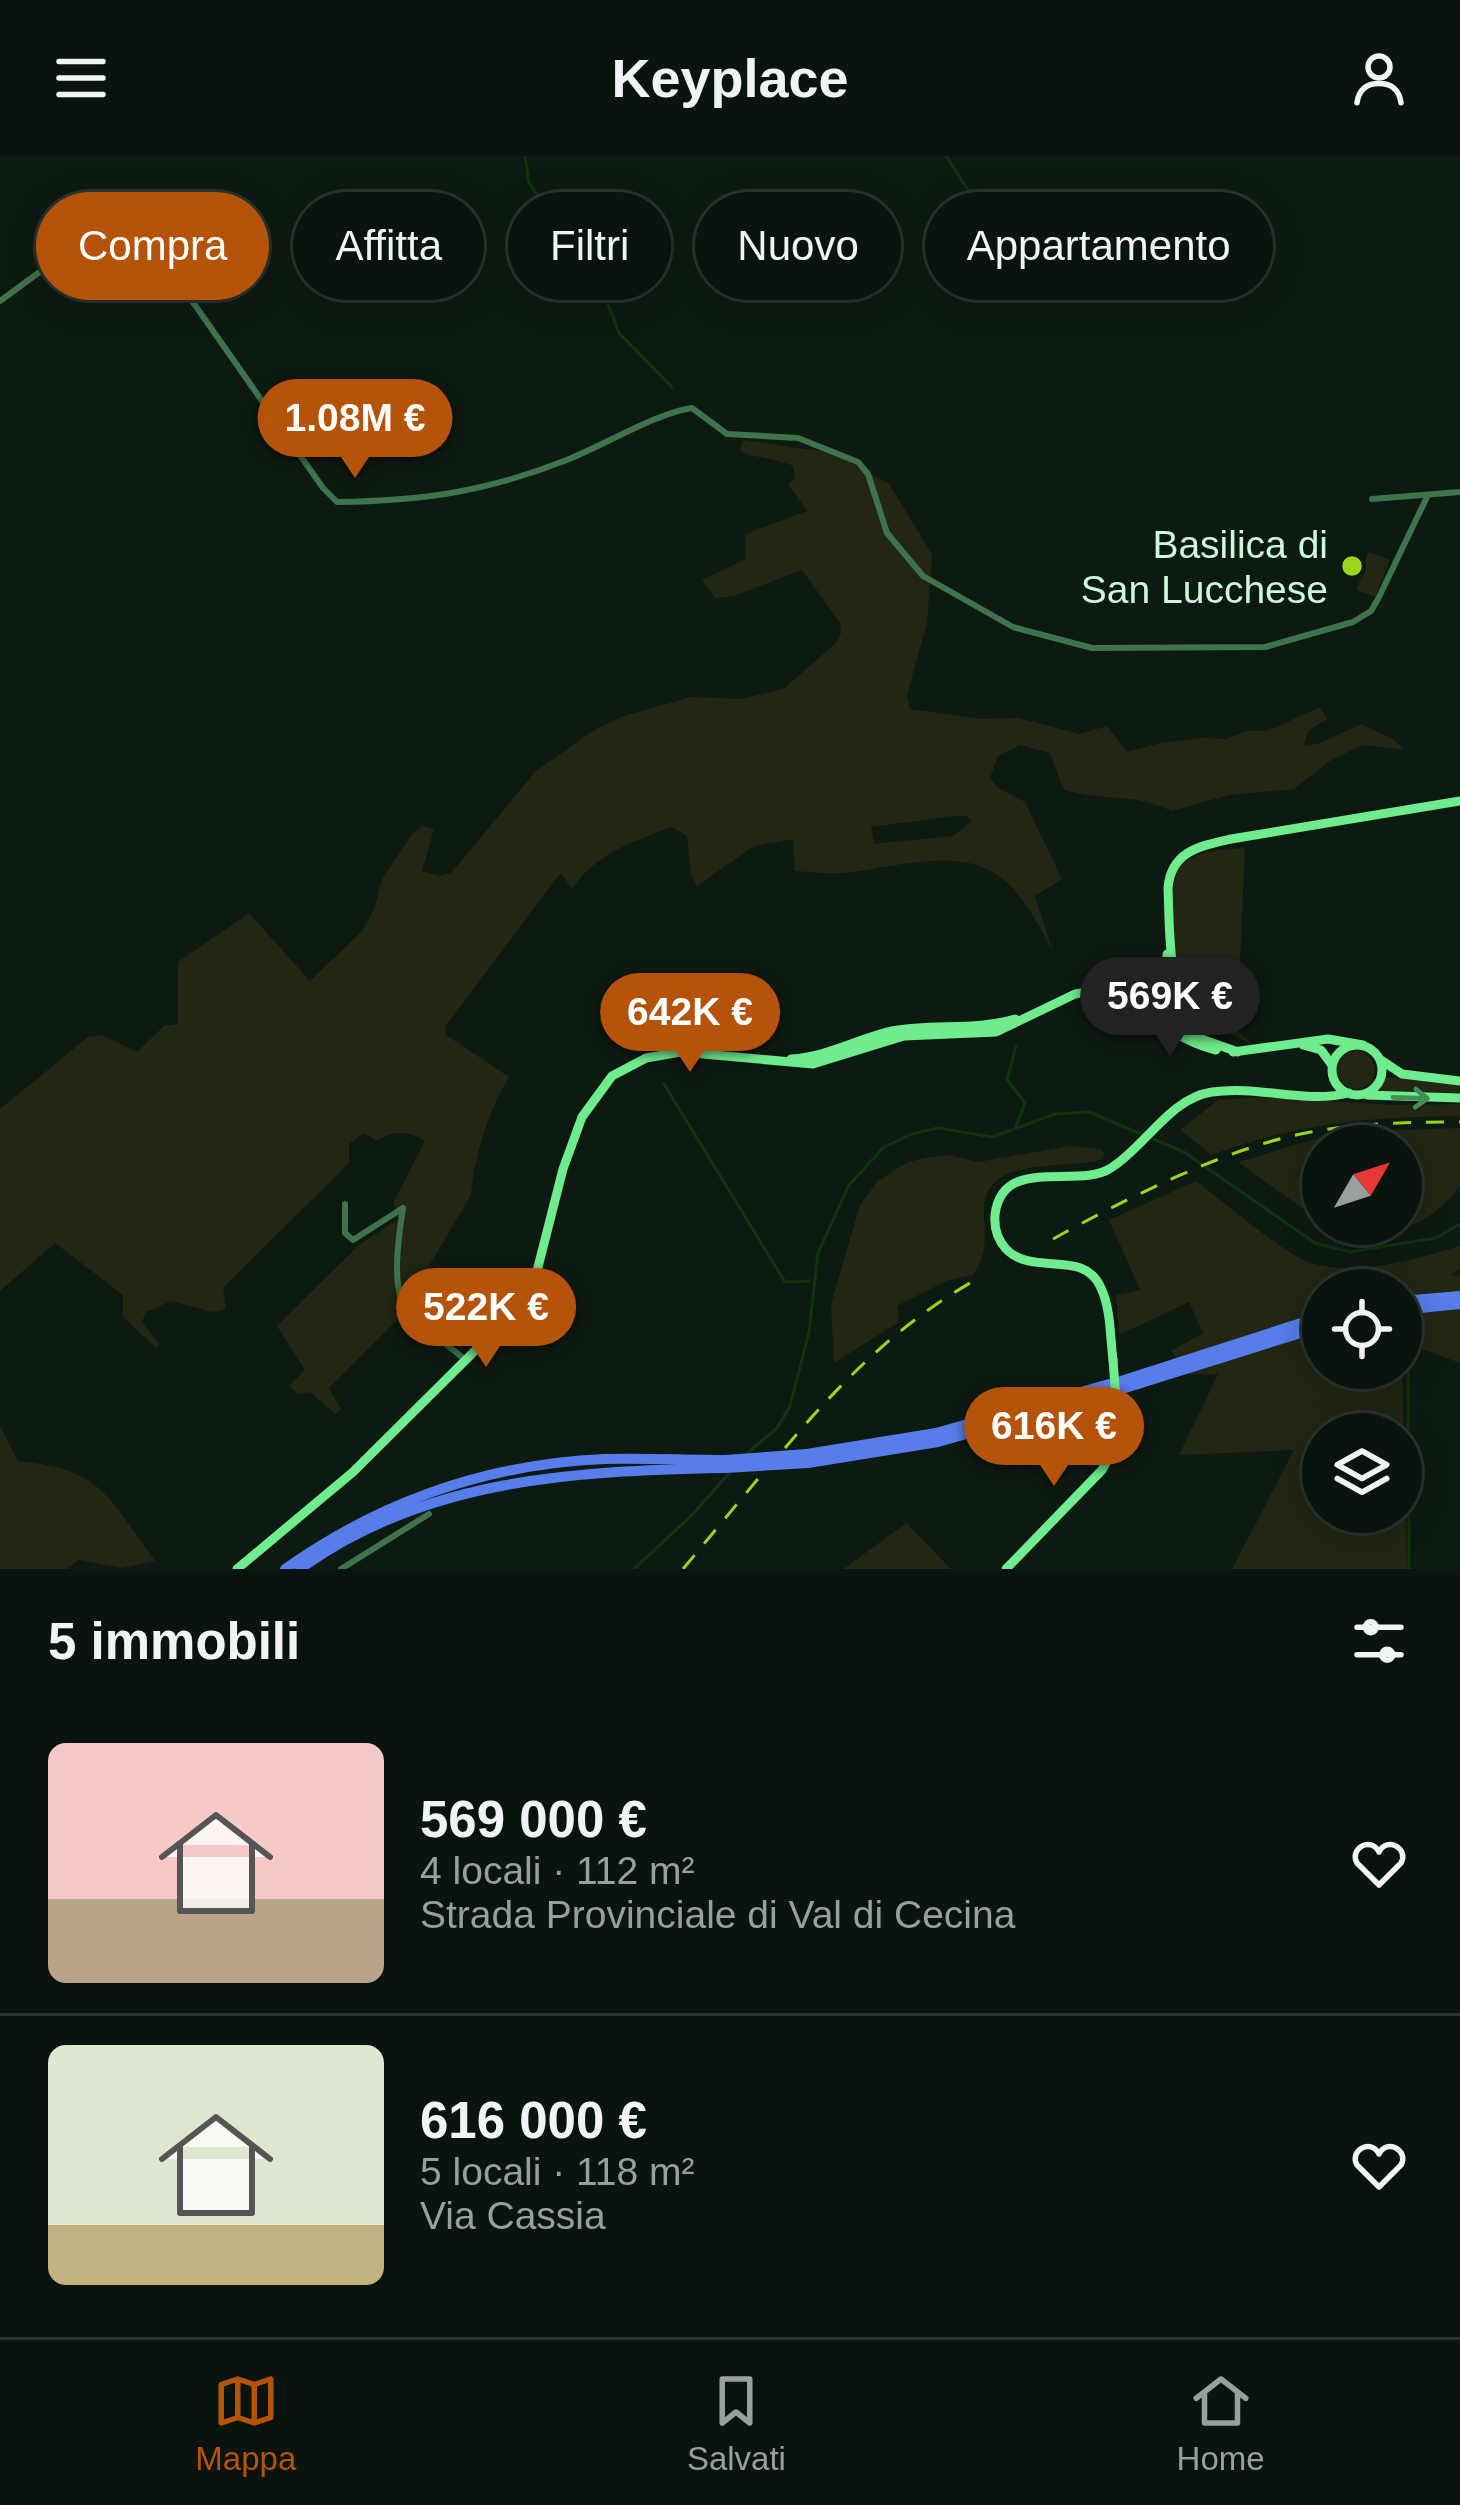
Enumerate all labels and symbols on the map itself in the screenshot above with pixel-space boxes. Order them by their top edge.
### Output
pin: 1.08M € [244,379,466,481]
place label: Basilica di San Lucchese [1081,523,1328,611]
marker: Basilica di San Lucchese [1339,553,1365,579]
pin: 569K € [1072,957,1268,1059]
pin: 642K € [592,973,788,1075]
one-way arrow [1391,1086,1430,1109]
north arrow [1302,1125,1422,1245]
pin: 522K € [388,1268,584,1370]
pin: 616K € [956,1387,1152,1489]

